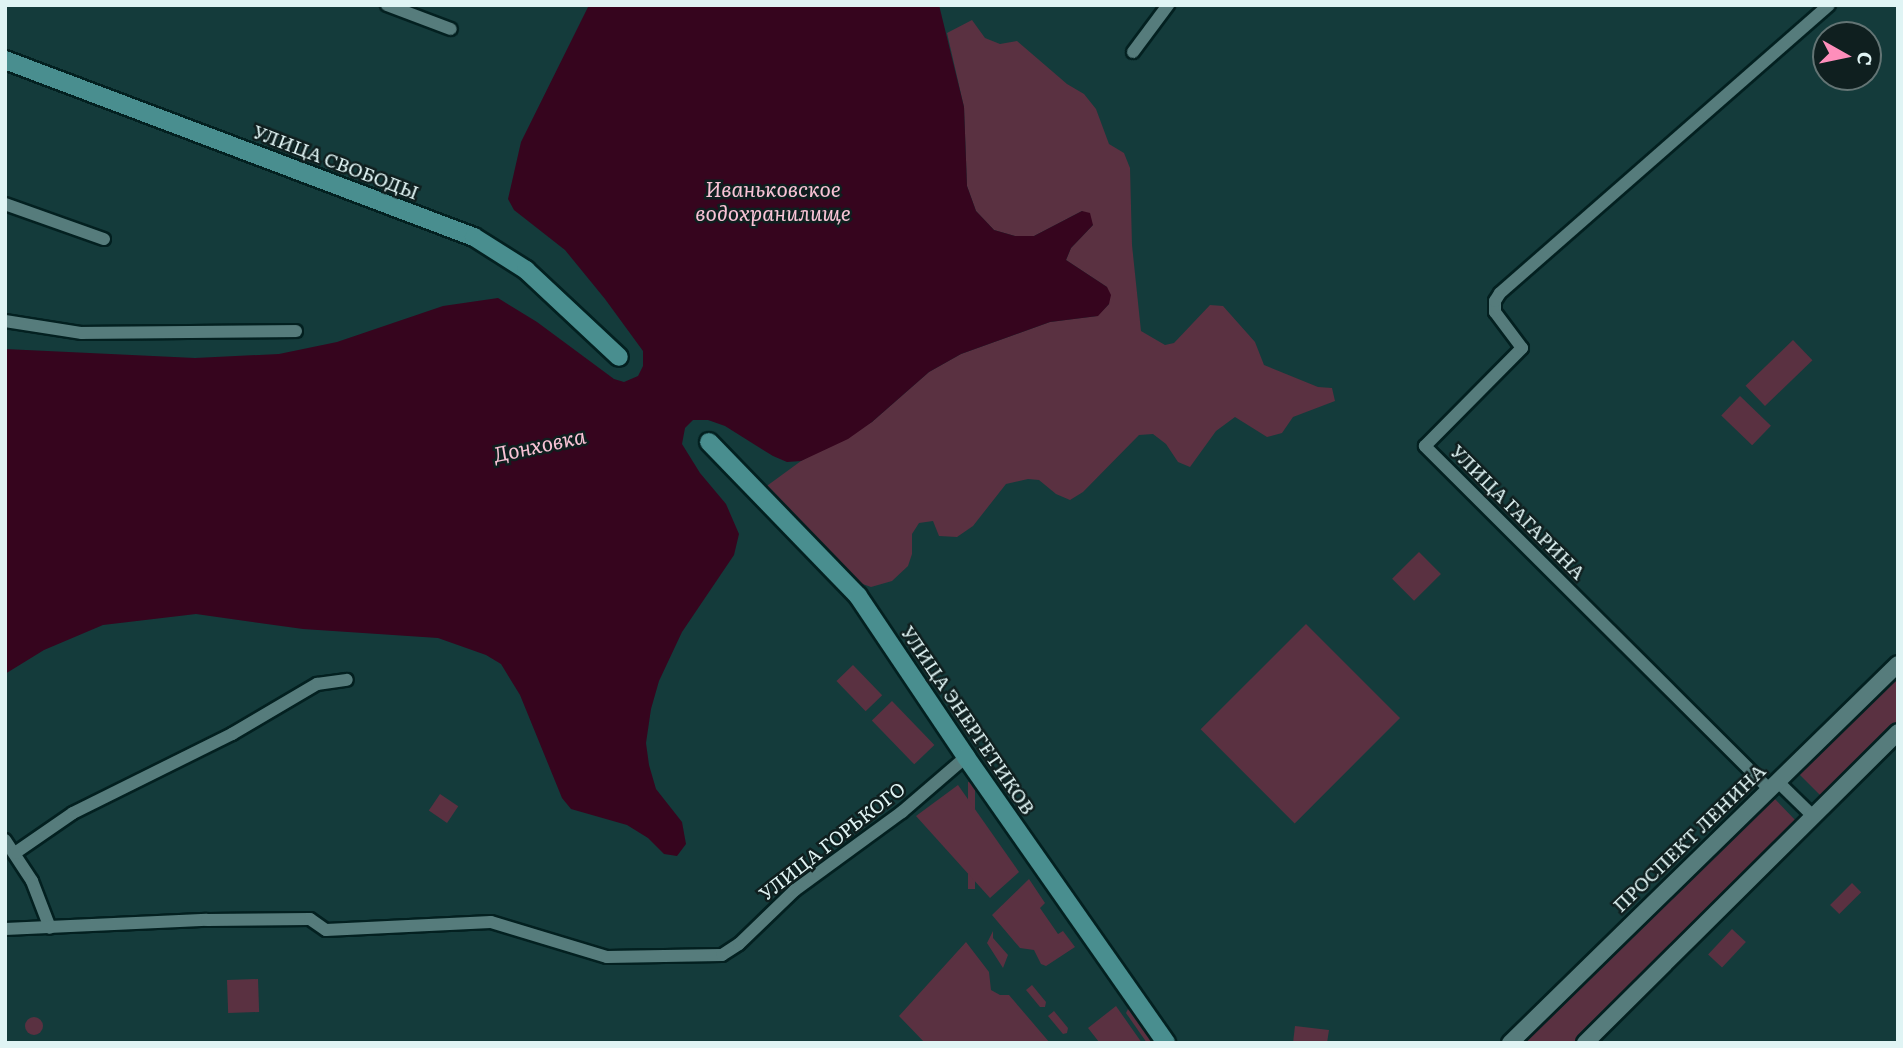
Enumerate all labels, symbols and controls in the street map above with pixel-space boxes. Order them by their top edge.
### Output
north arrow [1812,21,1882,91]
text: С [1851,50,1881,68]
street label: УЛИЦА СВОБОДЫ [250,120,422,204]
water label: Иваньковское водохранилище [695,175,851,225]
water label: Донховка [490,422,588,466]
street label: УЛИЦА ГАГАРИНА [1446,440,1590,584]
street label: УЛИЦА ЭНЕРГЕТИКОВ [896,622,1040,818]
street label: ПРОСПЕКТ ЛЕНИНА [1608,759,1770,917]
street label: УЛИЦА ГОРЬКОГО [754,777,910,905]

